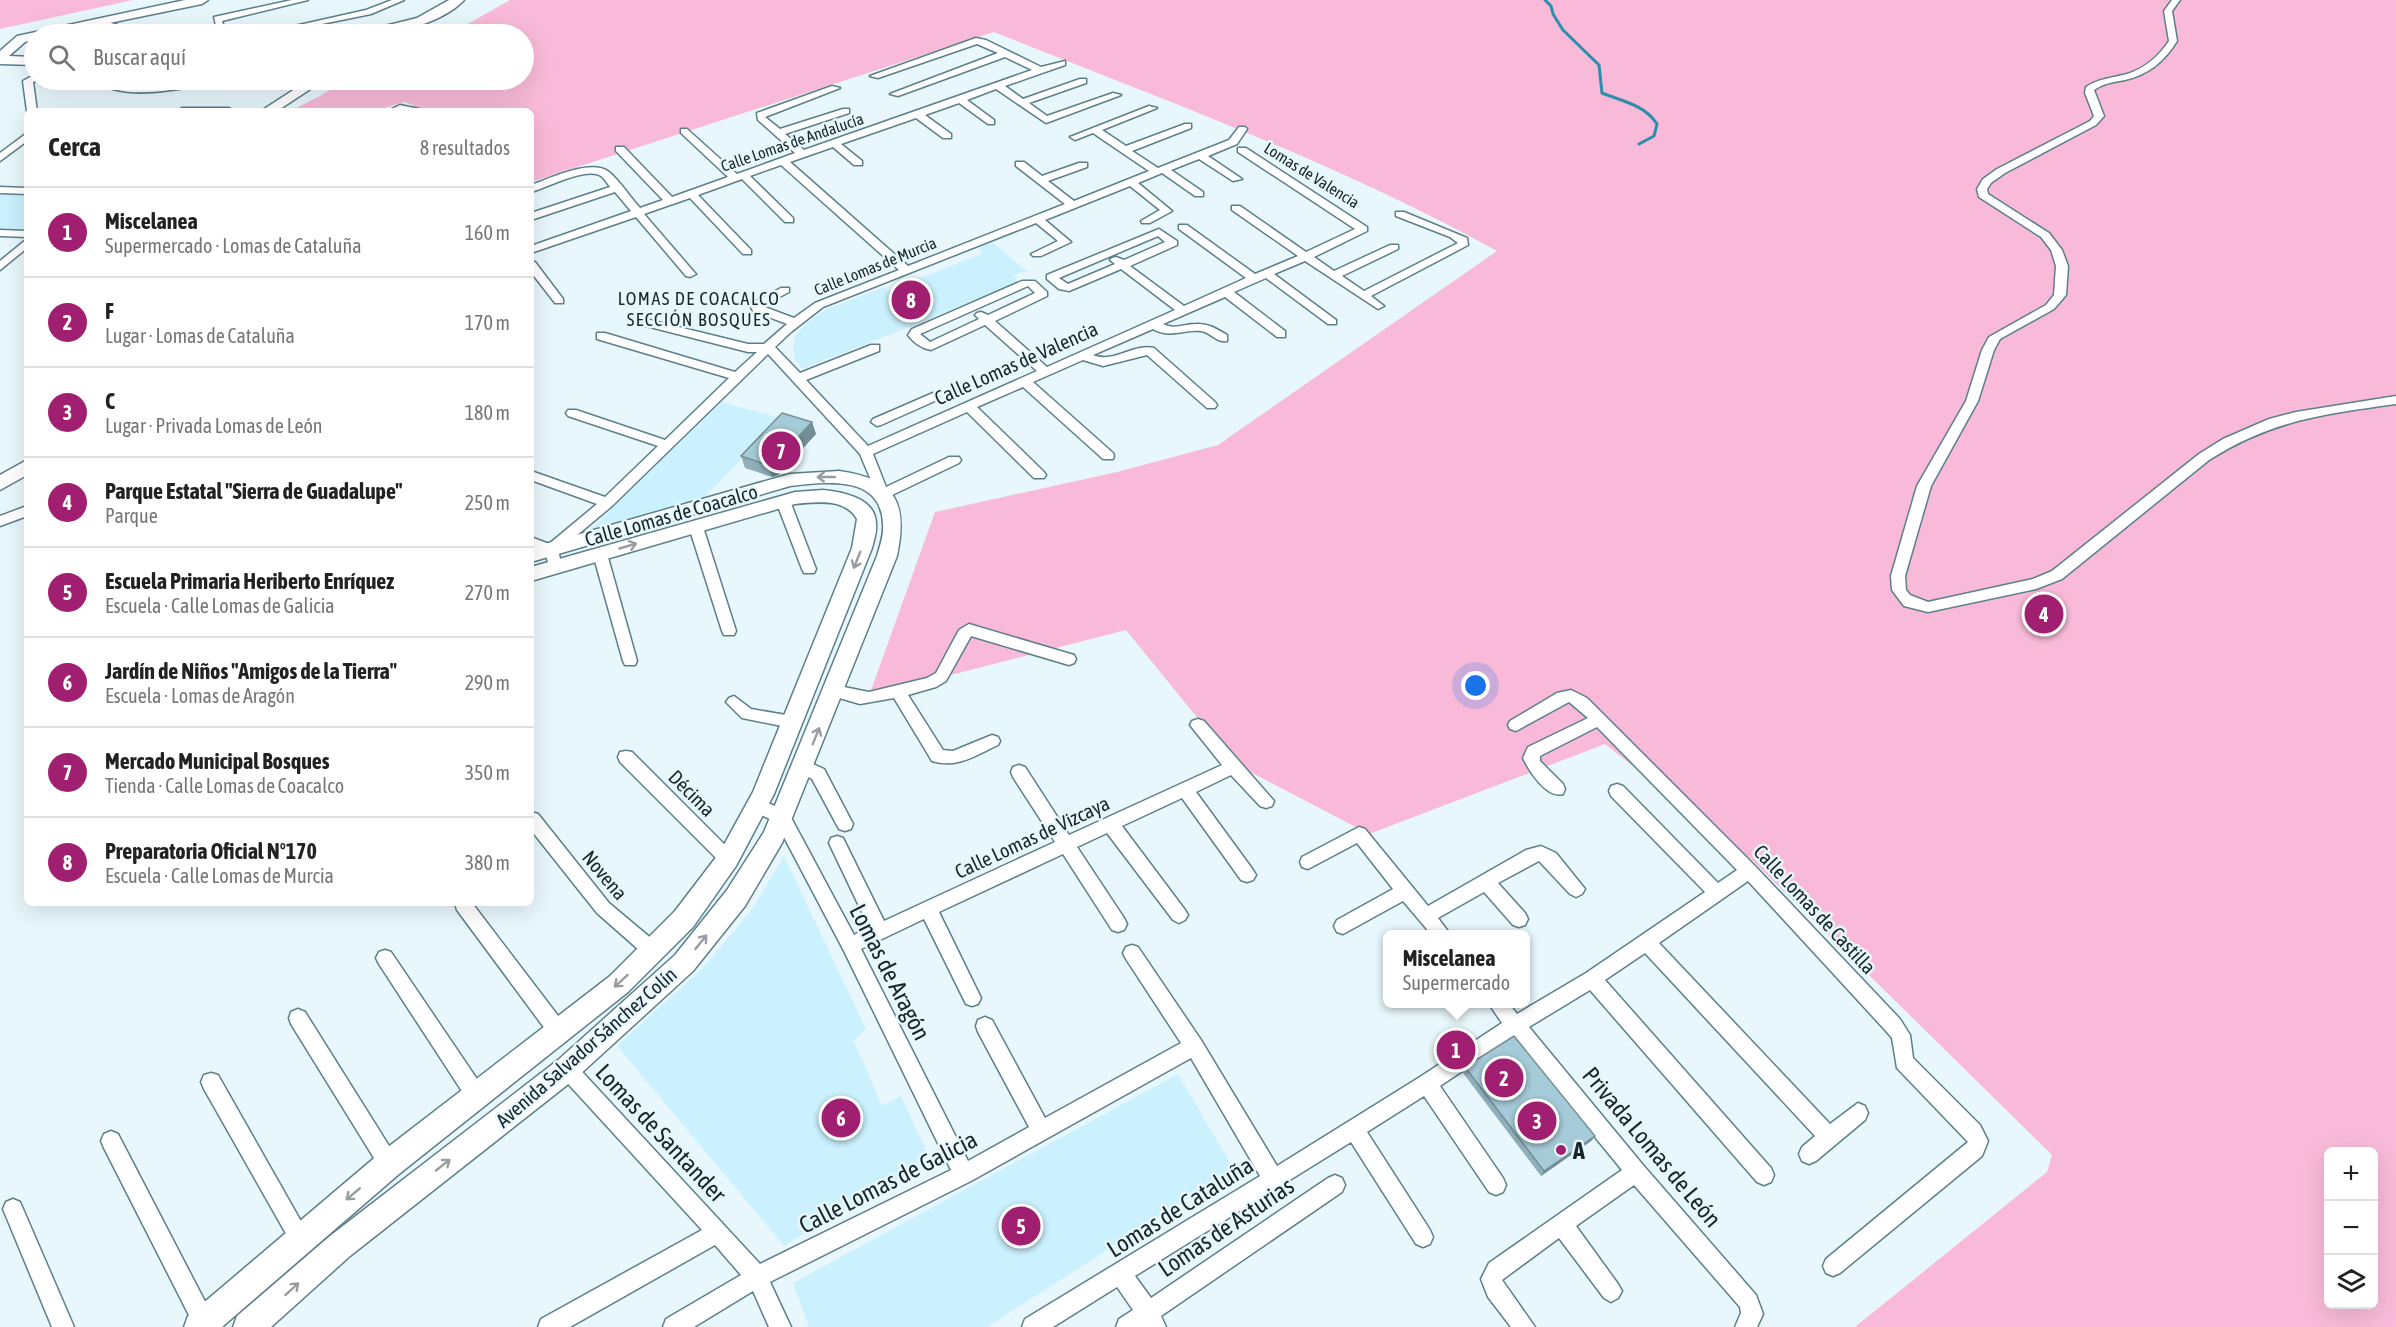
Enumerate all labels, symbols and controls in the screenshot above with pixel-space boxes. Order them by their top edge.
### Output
search box [24,24,534,90]
icon: search [45,41,78,74]
text: Buscar aquí [93,44,186,70]
street label: Calle Lomas de Andalucía [718,109,866,175]
text: Cerca [48,132,101,162]
text: 8 resultados [420,136,510,159]
street label: Lomas de Valencia [1261,139,1363,211]
text: Miscelanea [105,208,198,234]
text: 1 [63,221,72,244]
text: 160 m [465,221,510,244]
street label: Calle Lomas de Murcia [811,233,939,299]
text: Supermercado · Lomas de Cataluña [105,234,362,257]
pin: 8 [892,278,930,322]
district label: LOMAS DE COACALCO SECCIÓN BOSQUES [618,288,780,330]
text: F [105,298,114,324]
text: 2 [63,311,72,334]
text: 170 m [465,311,510,334]
street label: Calle Lomas de Valencia [931,317,1101,409]
text: Lugar · Lomas de Cataluña [105,324,295,347]
text: C [105,388,115,414]
text: 3 [63,401,72,424]
text: 180 m [465,401,510,424]
text: Lugar · Privada Lomas de León [105,414,322,437]
pin: 7 [762,428,800,474]
one-way arrow [816,471,836,483]
text: Parque Estatal "Sierra de Guadalupe" [105,478,402,504]
street label: Calle Lomas de Coacalco [582,479,760,551]
text: 4 [63,491,72,514]
text: 250 m [465,491,510,514]
text: Parque [105,504,158,527]
one-way arrow [618,540,637,552]
one-way arrow [851,551,862,569]
text: Escuela Primaria Heriberto Enríquez [105,568,394,594]
text: 5 [63,581,72,604]
text: 270 m [465,581,510,604]
pin: 4 [2024,592,2064,636]
text: Escuela · Calle Lomas de Galicia [105,594,335,617]
text: Jardín de Niños "Amigos de la Tierra" [105,658,397,684]
text: 6 [63,671,72,694]
text: 290 m [465,671,510,694]
your location [1461,671,1490,700]
text: Escuela · Lomas de Aragón [105,684,295,707]
one-way arrow [811,728,822,746]
text: Mercado Municipal Bosques [105,748,330,774]
text: 7 [63,761,72,784]
text: 350 m [465,761,510,784]
street label: Décima [664,765,720,821]
text: Tienda · Calle Lomas de Coacalco [105,774,344,797]
street label: Calle Lomas de Vizcaya [951,791,1113,883]
text: Preparatoria Oficial N°170 [105,838,317,864]
street label: Calle Lomas de Castilla [1749,840,1881,978]
street label: Novena [578,846,632,904]
text: 8 [63,851,72,874]
text: 380 m [465,851,510,874]
text: Escuela · Calle Lomas de Murcia [105,864,334,887]
street label: Lomas de Aragón [844,900,936,1044]
popup [1383,930,1530,1008]
one-way arrow [694,934,707,950]
text: Miscelanea [1403,945,1495,971]
street label: Avenida Salvador Sánchez Colín [491,962,681,1132]
text: Supermercado [1403,971,1510,994]
one-way arrow [613,974,628,988]
pin: 1 [1436,1028,1476,1072]
pin: 2 [1484,1056,1524,1100]
street label: Lomas de Santander [590,1059,732,1208]
street label: Privada Lomas de León [1577,1062,1727,1232]
pin: 6 [822,1096,860,1140]
pin: 3 [1518,1098,1556,1144]
street label: Calle Lomas de Galicia [794,1125,982,1239]
place label: A [1572,1137,1585,1164]
marker: A [1554,1143,1568,1157]
map controls [2324,1147,2378,1309]
button: + [2324,1147,2378,1201]
street label: Lomas de Cataluña [1102,1151,1258,1263]
one-way arrow [434,1159,450,1172]
street label: Lomas de Asturias [1153,1172,1299,1282]
one-way arrow [346,1187,361,1201]
button: − [2324,1201,2378,1255]
pin: 5 [1002,1204,1040,1248]
button: layers [2324,1255,2378,1309]
one-way arrow [284,1282,299,1296]

